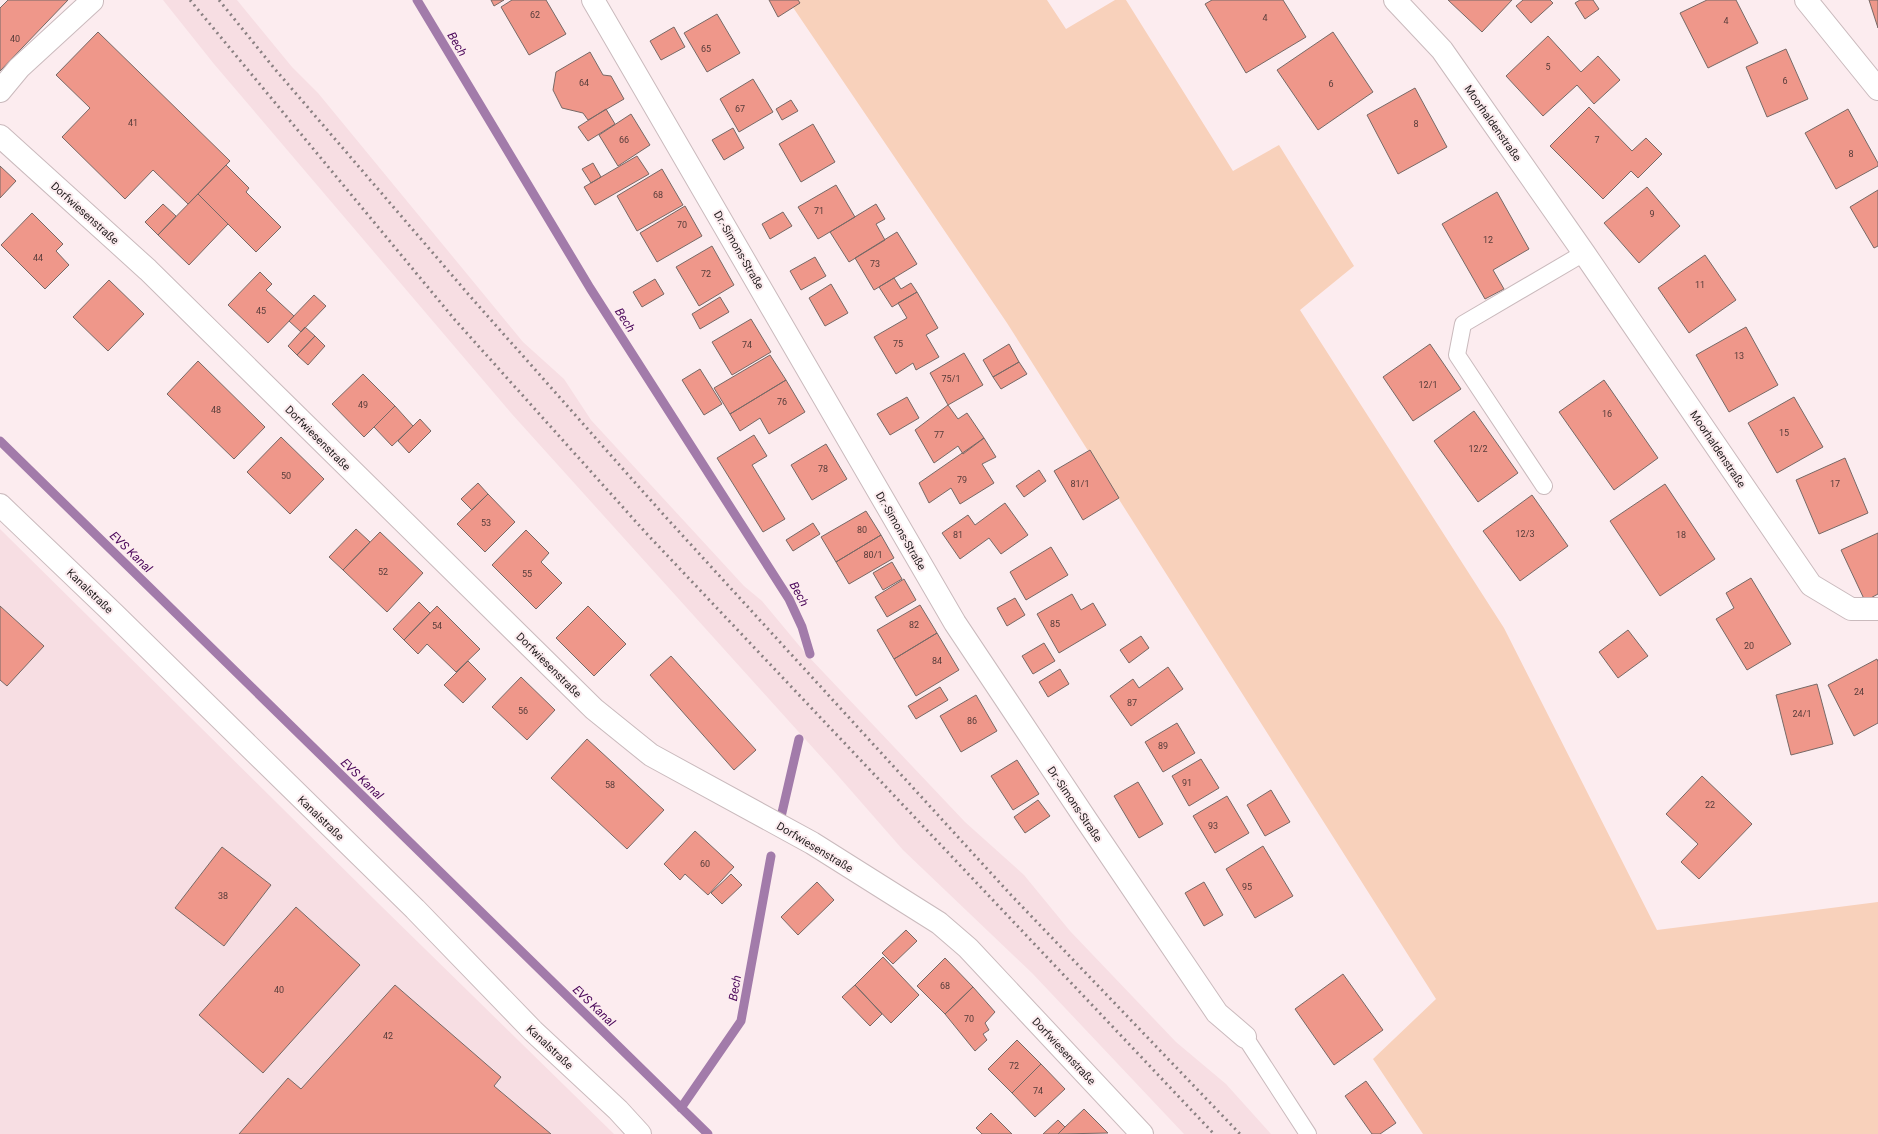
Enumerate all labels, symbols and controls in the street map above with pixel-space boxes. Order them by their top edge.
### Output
house number: 62 [530,10,540,20]
house number: 4 [1262,13,1268,23]
house number: 4 [1723,16,1729,26]
water label: Bech [444,29,470,59]
house number: 40 [10,34,20,44]
house number: 65 [701,44,711,54]
house number: 5 [1545,62,1551,72]
house number: 6 [1782,76,1788,86]
house number: 64 [579,78,589,88]
house number: 6 [1328,79,1334,89]
street label: Moorhaldenstraße [1461,83,1524,164]
house number: 67 [735,104,745,114]
house number: 41 [128,118,138,128]
house number: 8 [1413,119,1419,129]
house number: 66 [619,135,629,145]
house number: 7 [1594,135,1600,145]
house number: 8 [1848,149,1854,159]
street label: Dorfwiesenstraße [48,180,121,247]
house number: 68 [653,190,663,200]
house number: 71 [814,206,824,216]
street label: Dr.-Simons-Straße [711,209,766,292]
house number: 9 [1649,209,1655,219]
house number: 70 [677,220,687,230]
house number: 12 [1483,235,1493,245]
house number: 44 [33,253,43,263]
house number: 73 [870,259,880,269]
house number: 72 [701,269,711,279]
house number: 11 [1695,280,1705,290]
water label: Bech [612,305,638,335]
house number: 45 [256,306,266,316]
house number: 75 [893,339,903,349]
house number: 74 [742,340,752,350]
house number: 13 [1734,351,1744,361]
house number: 75/1 [942,374,960,384]
house number: 12/1 [1419,380,1437,390]
house number: 76 [777,397,787,407]
house number: 49 [358,400,368,410]
street label: Dorfwiesenstraße [282,403,353,474]
house number: 48 [211,405,221,415]
street label: Moorhaldenstraße [1687,408,1748,490]
house number: 16 [1602,409,1612,419]
house number: 15 [1779,428,1789,438]
house number: 77 [934,430,944,440]
house number: 12/2 [1469,444,1487,454]
house number: 78 [818,464,828,474]
house number: 50 [281,471,291,481]
house number: 79 [957,475,967,485]
house number: 81/1 [1071,479,1089,489]
house number: 17 [1830,479,1840,489]
street label: Dr.-Simons-Straße [873,490,928,573]
house number: 53 [481,518,491,528]
house number: 80 [857,525,867,535]
water label: EVS Kanal [107,529,155,576]
house number: 12/3 [1516,529,1534,539]
house number: 81 [953,530,963,540]
house number: 18 [1676,530,1686,540]
house number: 80/1 [864,550,882,560]
street label: Kanalstraße [64,566,115,617]
house number: 52 [378,567,388,577]
house number: 55 [522,569,532,579]
water label: Bech [787,579,811,609]
house number: 85 [1050,619,1060,629]
house number: 82 [909,620,919,630]
house number: 54 [432,621,442,631]
street label: Dorfwiesenstraße [513,630,584,701]
house number: 20 [1744,641,1754,651]
house number: 84 [932,656,942,666]
house number: 24 [1854,687,1864,697]
house number: 87 [1127,698,1137,708]
house number: 56 [518,706,528,716]
house number: 24/1 [1793,709,1811,719]
house number: 86 [967,716,977,726]
house number: 89 [1158,741,1168,751]
water label: EVS Kanal [338,756,386,803]
street label: Dr.-Simons-Straße [1045,764,1105,845]
house number: 91 [1182,778,1192,788]
house number: 58 [605,780,615,790]
street label: Kanalstraße [295,793,346,844]
house number: 22 [1705,800,1715,810]
street label: Dorfwiesenstraße [774,820,855,875]
house number: 93 [1208,821,1218,831]
house number: 60 [700,859,710,869]
house number: 95 [1242,882,1252,892]
house number: 38 [218,891,228,901]
water label: Bech [726,974,744,1002]
house number: 68 [940,981,950,991]
water label: EVS Kanal [570,983,618,1030]
house number: 40 [274,985,284,995]
house number: 70 [964,1014,974,1024]
street label: Dorfwiesenstraße [1029,1015,1098,1088]
street label: Kanalstraße [524,1023,576,1072]
house number: 42 [383,1031,393,1041]
house number: 72 [1009,1061,1019,1071]
house number: 74 [1033,1086,1043,1096]

